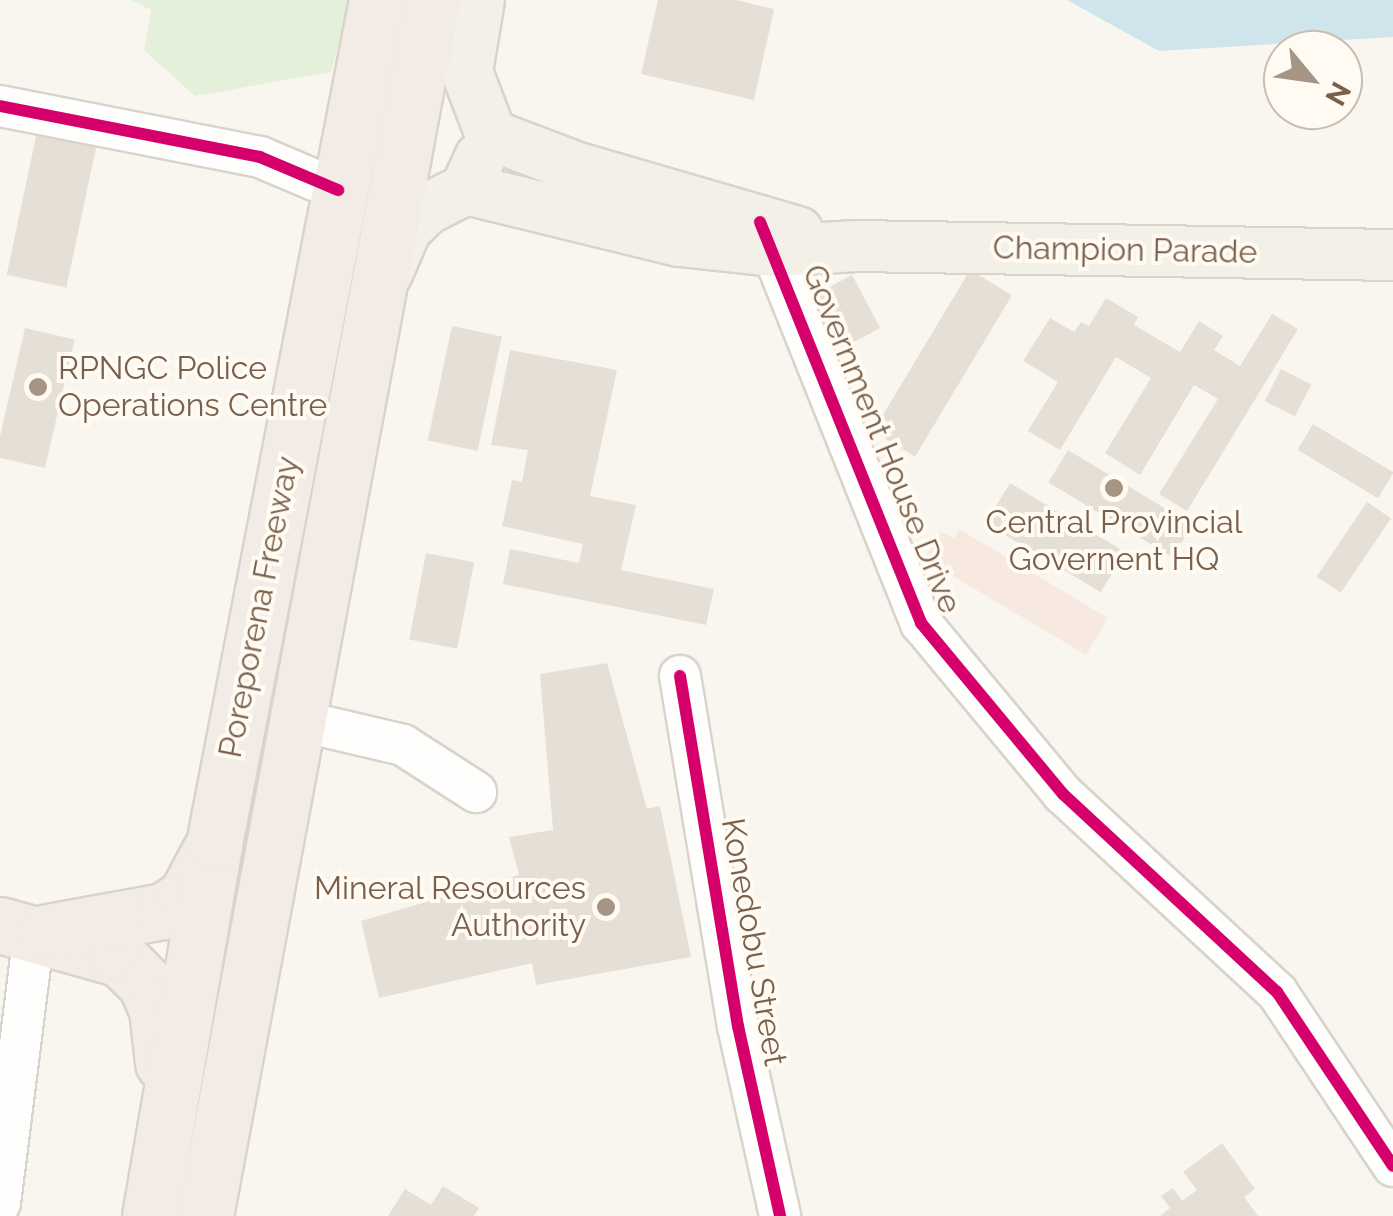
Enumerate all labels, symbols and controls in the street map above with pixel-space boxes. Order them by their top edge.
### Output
north arrow [1263,30,1363,130]
text: N [1318,76,1358,111]
street label: Champion Parade [992,228,1258,272]
street label: Government House Drive [794,259,970,619]
place label: RPNGC Police Operations Centre [58,350,327,425]
marker: RPNGC Police Operations Centre [27,376,49,398]
street label: Poreporena Freeway [211,453,307,761]
marker: Central Provincial Governent HQ [1103,477,1125,499]
place label: Central Provincial Governent HQ [985,504,1243,579]
street label: Konedobu Street [713,815,795,1069]
place label: Mineral Resources Authority [313,870,586,945]
marker: Mineral Resources Authority [595,896,617,918]

